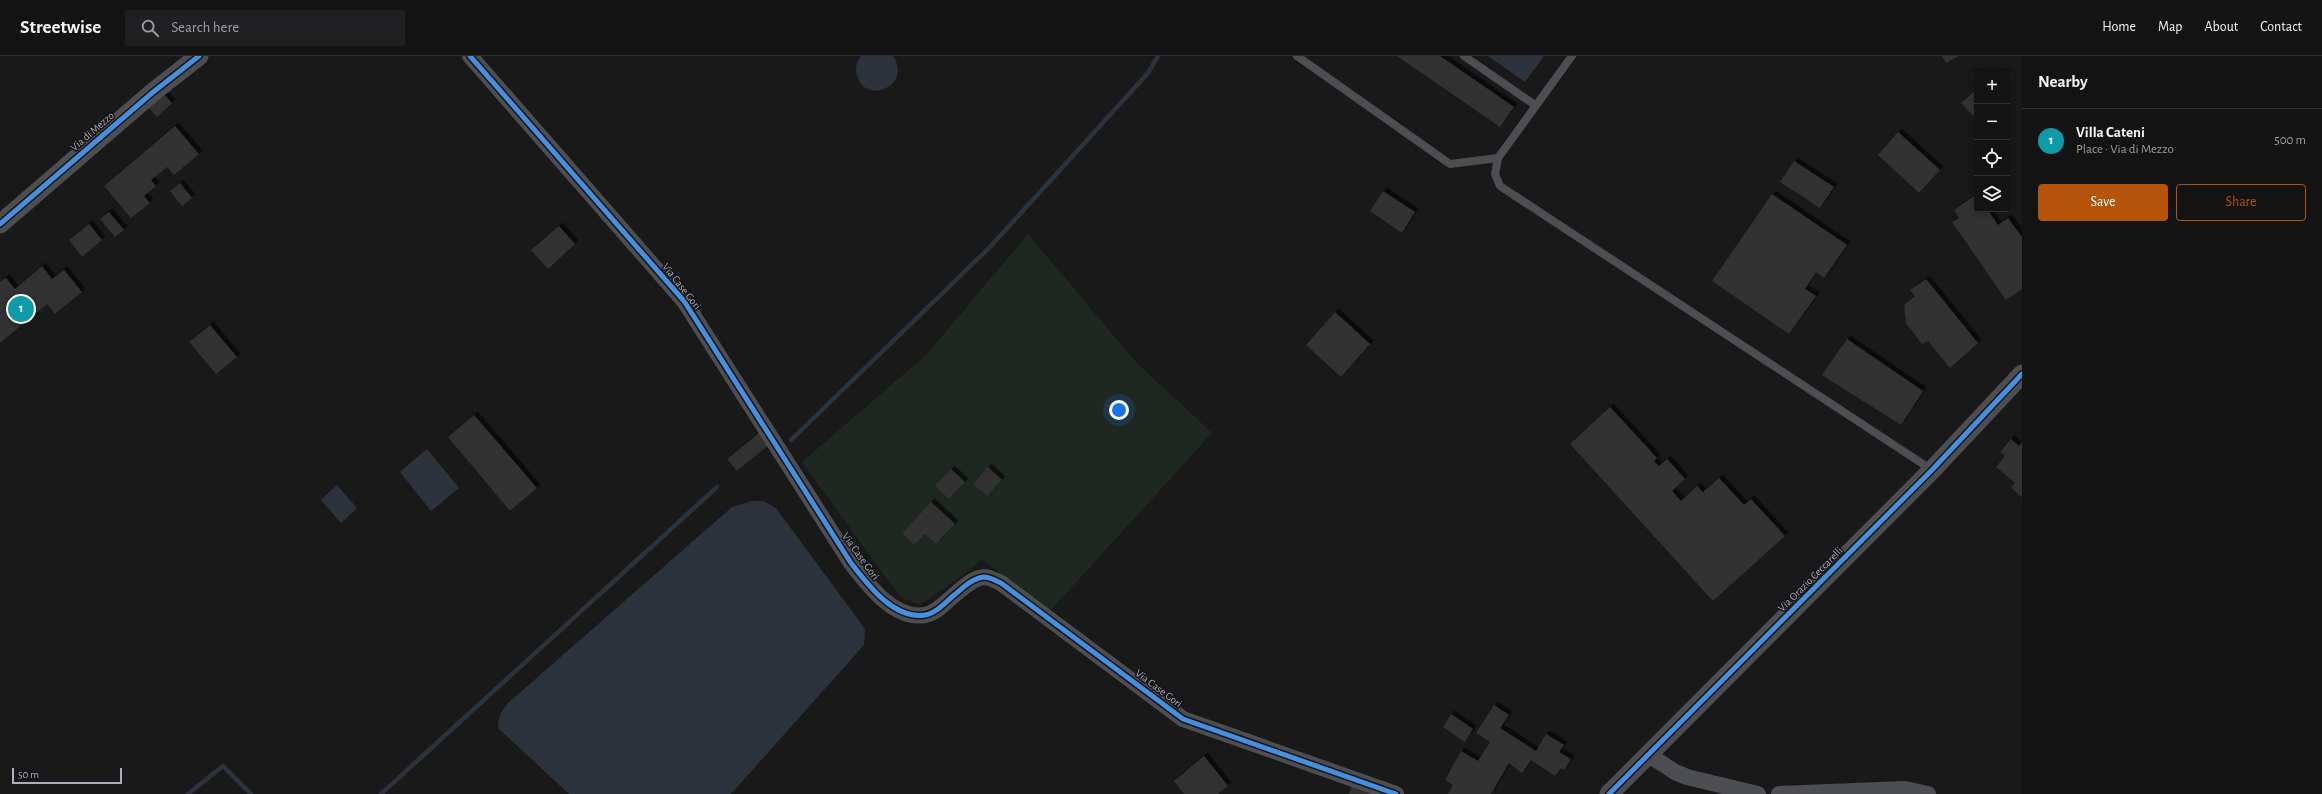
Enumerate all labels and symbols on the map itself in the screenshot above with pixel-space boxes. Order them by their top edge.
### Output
street label: Via di Mezzo [68,110,116,153]
street label: Via Case Gori [660,261,703,312]
pin: 1 [8,294,34,324]
your location [1109,400,1129,420]
street label: Via Case Gori [840,531,881,582]
street label: Via Orazio Ceccarelli [1776,545,1845,614]
street label: Via Case Gori [1133,667,1184,709]
scale bar [12,766,122,785]

